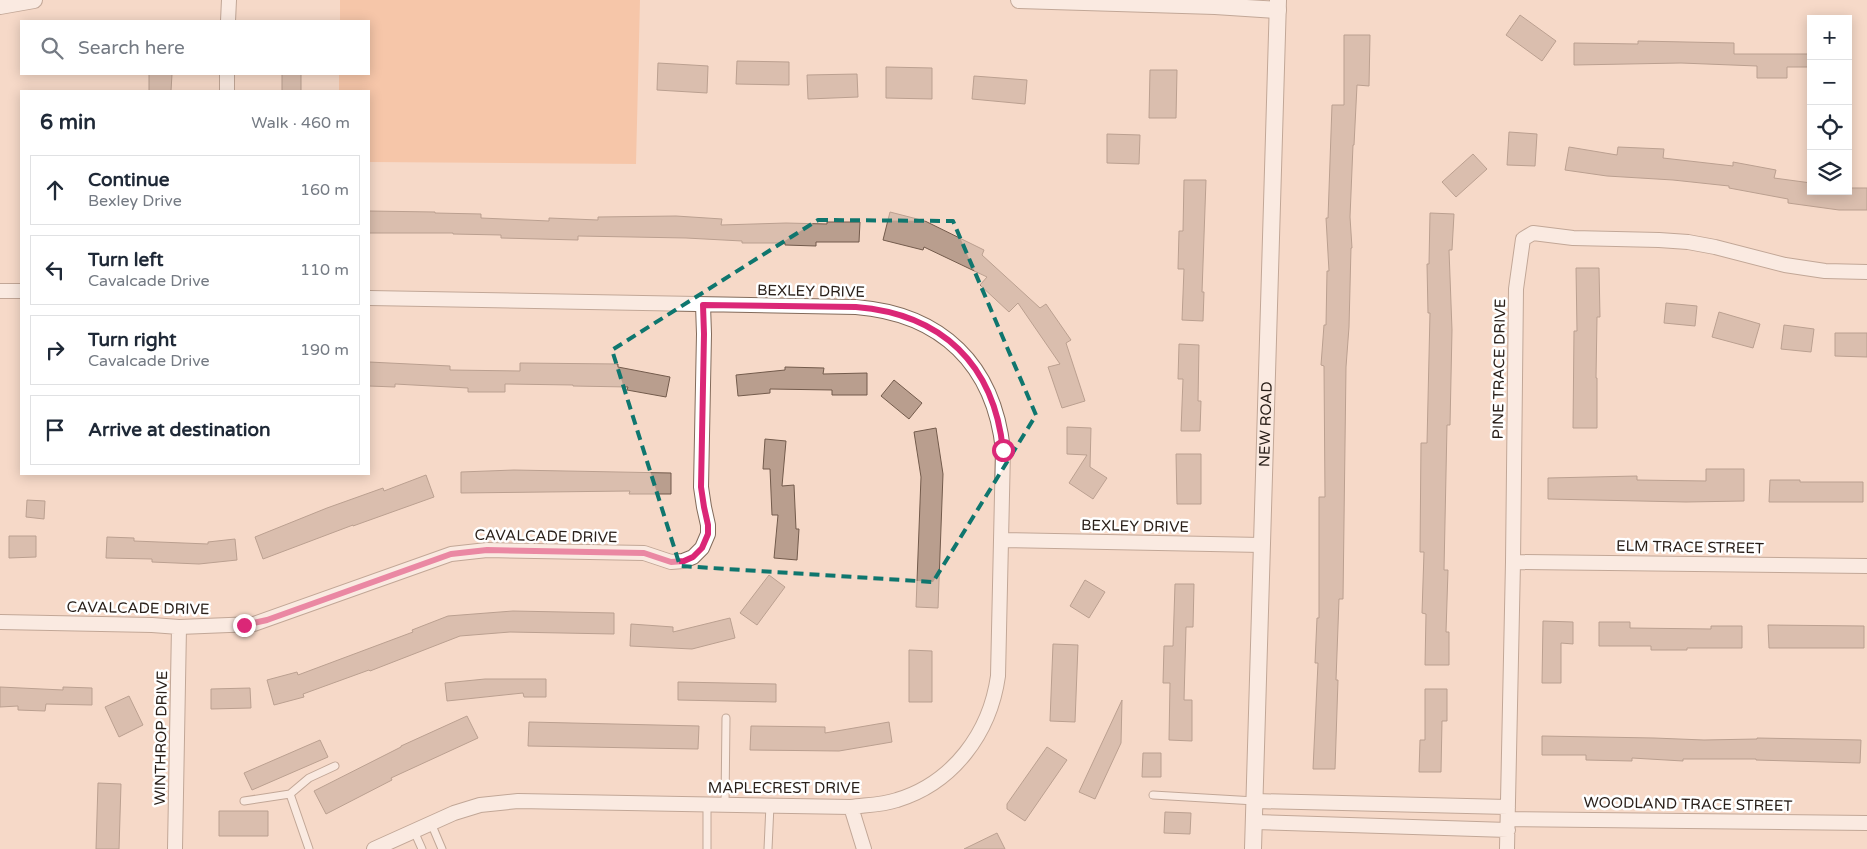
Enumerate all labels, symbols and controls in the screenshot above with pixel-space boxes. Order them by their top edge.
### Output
map controls [1807,15,1852,195]
button: + [1807,15,1852,60]
search box [20,20,370,75]
icon: search [38,34,66,62]
text: Search here [78,37,185,59]
button: − [1807,60,1852,105]
button: locate [1807,105,1852,150]
text: 6 min [40,110,96,135]
text: Walk · 460 m [251,113,350,133]
button: layers [1807,150,1852,195]
text: Continue [88,169,170,191]
icon: ahead [41,176,69,204]
text: 160 m [300,180,349,200]
text: Bexley Drive [88,191,182,211]
text: Turn left [88,249,164,271]
icon: left [41,256,69,284]
text: 110 m [300,260,349,280]
text: Cavalcade Drive [88,271,210,291]
street label: BEXLEY DRIVE [757,281,865,301]
street label: PINE TRACE DRIVE [1489,298,1509,440]
text: Turn right [88,329,176,351]
icon: right [41,336,69,364]
text: 190 m [300,340,349,360]
text: Cavalcade Drive [88,351,210,371]
street label: NEW ROAD [1255,381,1276,467]
icon: arrive [41,416,69,444]
text: Arrive at destination [88,419,271,441]
route start [992,439,1015,462]
street label: BEXLEY DRIVE [1081,516,1189,536]
street label: CAVALCADE DRIVE [474,526,618,546]
street label: ELM TRACE STREET [1616,537,1764,557]
street label: CAVALCADE DRIVE [66,598,210,618]
route end [233,614,256,637]
street label: WINTHROP DRIVE [151,670,171,806]
street label: MAPLECREST DRIVE [708,779,860,797]
street label: WOODLAND TRACE STREET [1583,793,1793,815]

